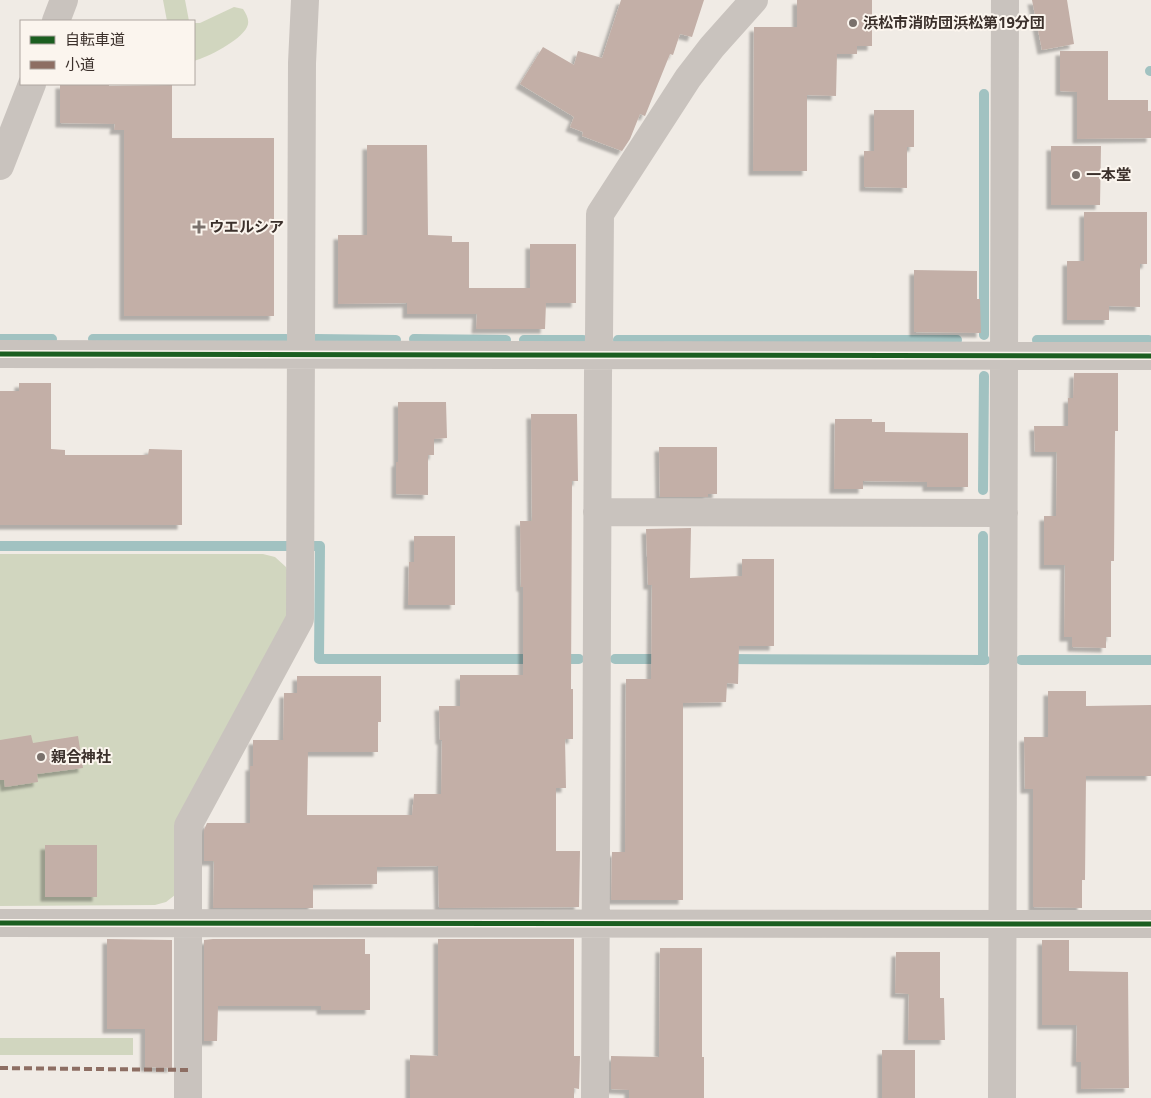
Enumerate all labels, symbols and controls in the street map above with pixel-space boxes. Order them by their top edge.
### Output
place label: 浜松市消防団浜松第19分団 [863,11,1045,34]
marker: 浜松市消防団浜松第19分団 [847,17,859,29]
legend [20,20,195,85]
text: 自転車道 [65,28,125,51]
text: 小道 [65,53,95,76]
place label: 一本堂 [1086,163,1131,186]
marker: 一本堂 [1070,169,1082,181]
place label: ウエルシア [209,215,284,238]
marker: ウエルシア [193,221,205,233]
place label: 親合神社 [51,745,111,768]
marker: 親合神社 [35,751,47,763]

